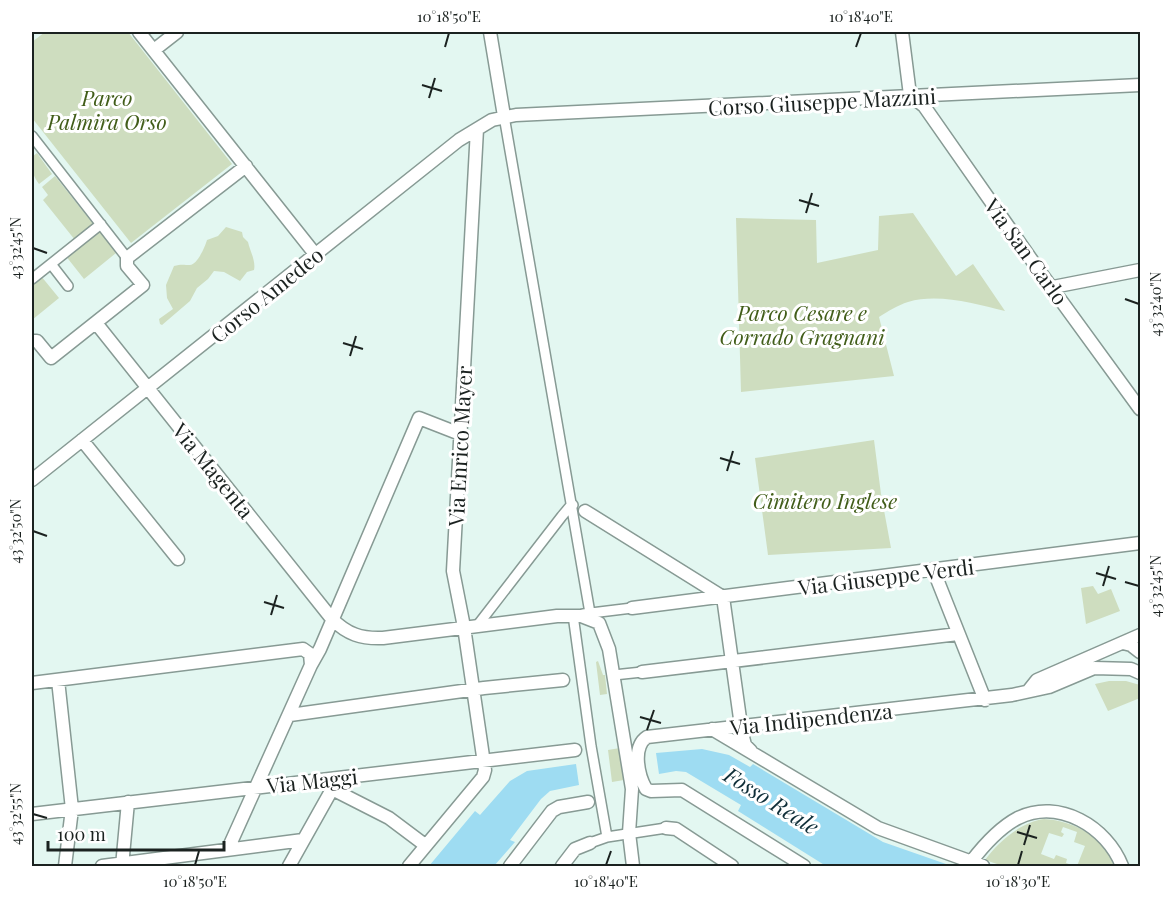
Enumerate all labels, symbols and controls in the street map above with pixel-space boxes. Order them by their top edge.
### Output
text: 10°18'50"E [417,6,481,26]
text: 10°18'40"E [829,6,893,26]
street label: Corso Giuseppe Mazzini [707,81,937,121]
park label: Parco Palmira Orso [46,83,167,135]
street label: Via San Carlo [978,191,1075,310]
text: 43°32'45"N [5,216,25,279]
street label: Corso Amedeo [204,240,328,348]
text: 43°32'40"N [1145,271,1165,336]
park label: Parco Cesare e Corrado Gragnani [719,298,885,350]
street label: Via Enrico Mayer [441,364,477,528]
street label: Via Magenta [166,416,261,524]
park label: Cimitero Inglese [753,486,897,514]
text: 43°32'50"N [5,498,25,563]
street label: Via Giuseppe Verdi [796,551,975,601]
text: 43°32'45"N [1145,554,1165,617]
street label: Via Indipendenza [727,695,894,741]
water label: Fosso Reale [718,759,826,841]
street label: Via Maggi [264,761,359,799]
text: 43°32'55"N [5,782,25,845]
scale bar [48,814,224,852]
text: 100 m [57,822,106,846]
text: 10°18'50"E [163,871,227,891]
text: 10°18'40"E [574,871,638,891]
text: 10°18'30"E [986,871,1050,891]

